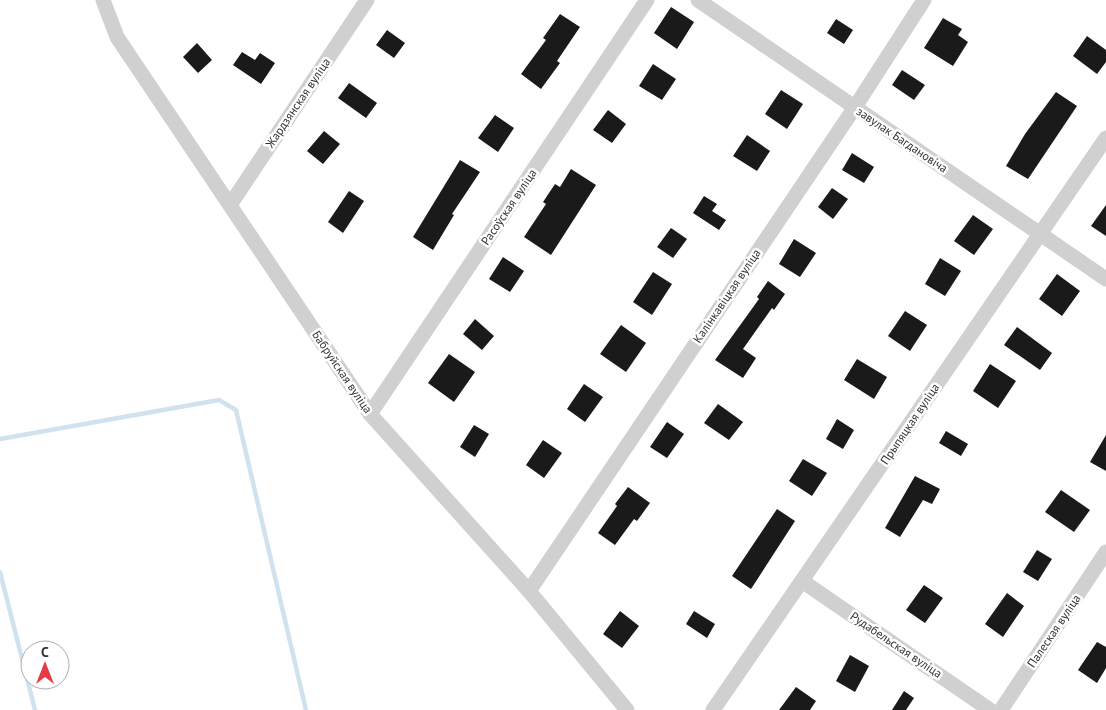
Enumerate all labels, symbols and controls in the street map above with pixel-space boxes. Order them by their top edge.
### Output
street label: Жардзянская вуліца [261,55,333,151]
street label: завулак Багдановіча [854,104,951,176]
street label: Расоўская вуліца [478,166,540,248]
street label: Калінкавіцкая вуліца [690,246,764,346]
street label: Бабруйская вуліца [309,327,376,416]
street label: Прыпяцкая вуліца [877,380,942,467]
street label: Палеская вуліца [1024,591,1084,670]
street label: Рудабельская вуліца [848,608,945,681]
north arrow [20,640,70,690]
text: С [41,643,49,661]

